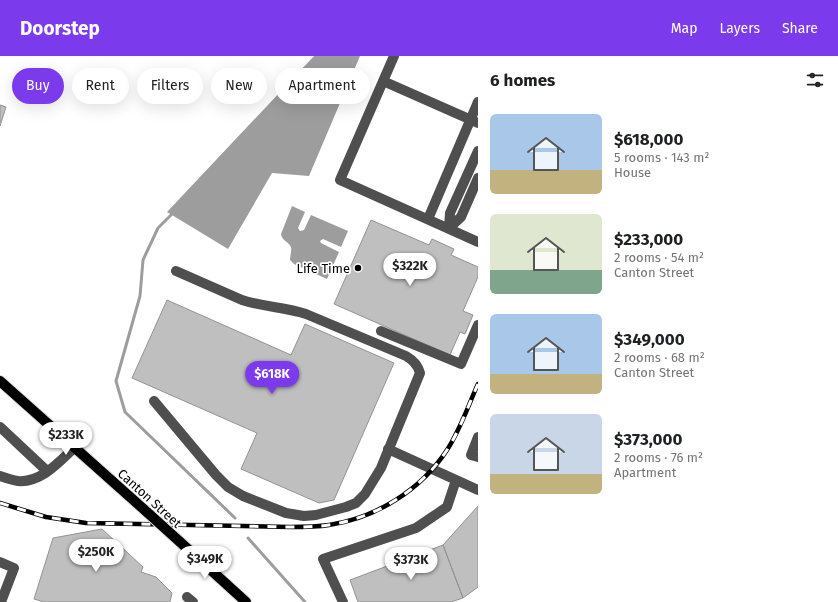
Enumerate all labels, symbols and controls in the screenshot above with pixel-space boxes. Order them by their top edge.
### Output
text: Doorstep [20,17,100,40]
text: Map [671,20,697,37]
text: Layers [719,20,760,37]
text: Share [782,20,818,37]
chip: Buy [12,68,64,104]
chip: Rent [72,68,129,104]
chip: Filters [137,68,203,104]
chip: New [211,68,267,104]
chip: Apartment [275,68,370,104]
icon: filters [804,69,826,91]
text: 6 homes [490,70,555,91]
text: $618,000 [614,129,683,150]
icon: home [522,130,570,178]
text: 5 rooms · 143 m² [614,150,710,165]
text: House [614,165,651,180]
text: $233,000 [614,229,683,250]
icon: home [522,230,570,278]
text: 2 rooms · 54 m² [614,250,704,265]
pin: $322K [382,253,438,287]
text: $322K [392,258,428,273]
place label: Life Time [296,261,350,276]
marker: Life Time [353,263,363,273]
text: Canton Street [614,265,694,280]
text: $349,000 [614,329,685,350]
icon: home [522,330,570,378]
text: 2 rooms · 68 m² [614,350,705,365]
pin: $618K [244,361,300,395]
text: Canton Street [614,365,694,380]
text: $618K [254,366,290,381]
pin: $233K [38,422,94,456]
text: $233K [48,427,84,442]
text: $373,000 [614,429,682,450]
icon: home [522,430,570,478]
text: 2 rooms · 76 m² [614,450,703,465]
text: Apartment [614,465,676,480]
street label: Canton Street [115,466,185,531]
pin: $250K [68,539,124,573]
text: $250K [78,544,114,559]
pin: $349K [177,546,233,580]
pin: $373K [383,547,439,581]
text: $349K [187,551,223,566]
text: $373K [394,552,428,567]

